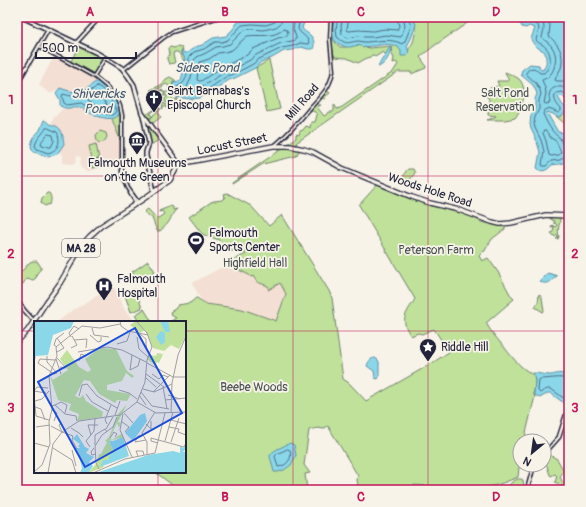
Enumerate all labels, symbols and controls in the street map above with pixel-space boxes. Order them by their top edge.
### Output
text: A [86,4,95,20]
text: B [221,4,229,20]
text: C [357,4,365,20]
text: D [492,4,500,20]
scale bar [36,34,136,60]
text: 500 m [42,41,79,56]
water label: Siders Pond [175,60,241,76]
street label: Mill Road [282,81,323,124]
place label: Saint Barnabas's Episcopal Church [167,84,251,113]
water label: Shivericks Pond [71,86,127,117]
park label: Salt Pond Reservation [475,86,535,115]
church icon: Saint Barnabas's Episcopal Church [144,88,164,113]
text: 1 [8,92,14,108]
text: 1 [572,92,578,108]
museum icon: Falmouth Museums on the Green [127,130,147,155]
street label: Locust Street [196,130,268,159]
place label: Falmouth Museums on the Green [88,156,187,185]
street label: Woods Hole Road [386,170,474,211]
place label: Falmouth Sports Center [209,226,281,255]
sports icon: Falmouth Sports Center [186,230,206,255]
road number: MA 28 [62,239,100,257]
park label: Peterson Farm [398,243,474,258]
text: 2 [7,246,15,262]
text: 2 [571,246,579,262]
park label: Highfield Hall [223,256,287,271]
place label: Falmouth Hospital [117,272,166,301]
hospital icon: Falmouth Hospital [94,276,114,301]
inset map [34,321,186,473]
place icon: Riddle Hill [418,337,438,362]
place label: Riddle Hill [441,340,489,355]
park label: Beebe Woods [220,380,288,395]
text: 3 [7,400,15,416]
text: 3 [571,400,579,416]
north arrow [512,433,552,473]
text: N [520,454,534,469]
text: A [86,489,95,505]
text: B [221,489,229,505]
text: C [357,489,365,505]
text: D [492,489,500,505]

